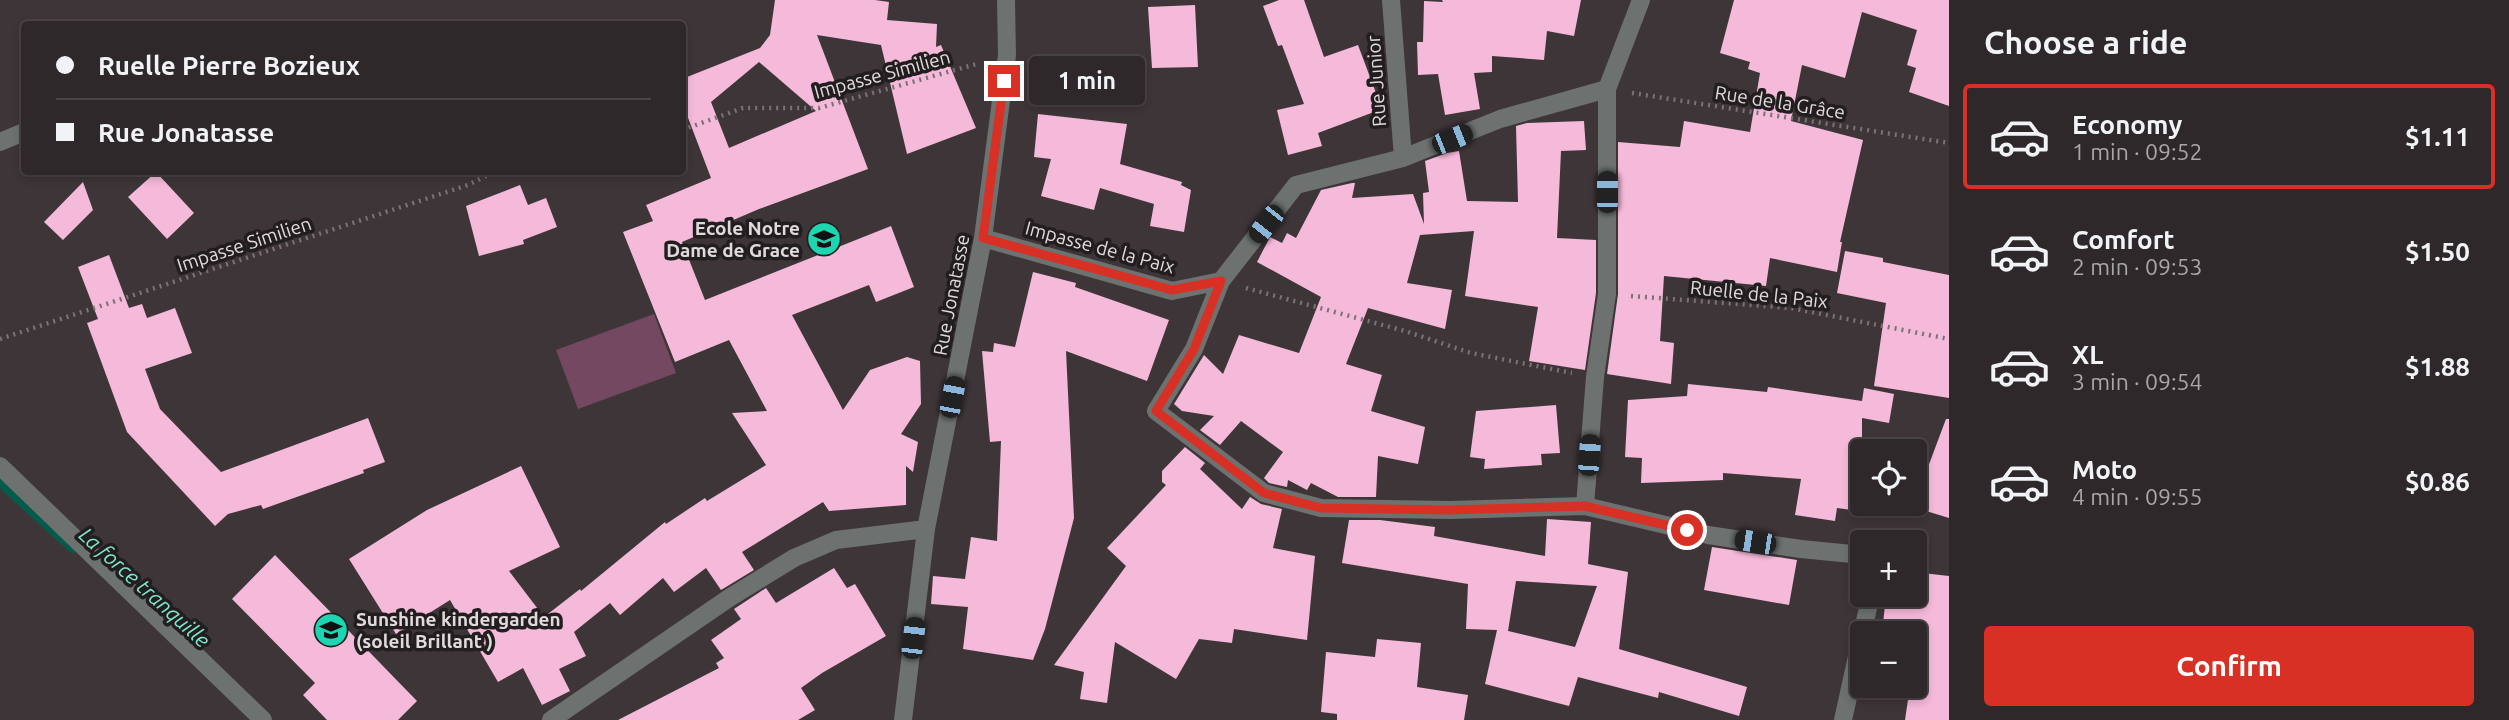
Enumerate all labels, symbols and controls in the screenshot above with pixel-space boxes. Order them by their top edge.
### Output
text: Choose a ride [1984,24,2187,60]
street label: Rue Junior [1362,35,1390,127]
street label: Impasse Similien [812,45,952,103]
text: Ruelle Pierre Bozieux [98,51,360,80]
callout: 1 min [1028,56,1144,106]
route end [988,65,1020,97]
text: 1 min [1058,68,1116,93]
street label: Rue de la Grâce [1713,81,1847,123]
icon: car [1988,105,2051,168]
text: Economy [2072,110,2182,139]
text: Rue Jonatasse [98,118,274,147]
car [1429,121,1476,157]
text: $1.11 [2405,122,2470,151]
text: 1 min · 09:52 [2072,139,2203,164]
car [1597,171,1618,213]
car [1245,201,1288,247]
street label: Impasse Similien [174,212,314,276]
street label: Impasse de la Paix [1023,216,1177,278]
place label: Ecole Notre Dame de Grace [666,217,800,261]
school or university icon: Ecole Notre Dame de Grace [805,220,843,258]
icon: car [1988,220,2051,283]
text: Comfort [2072,225,2175,254]
street label: Rue Jonatasse [928,233,974,357]
text: $1.50 [2405,237,2470,266]
text: 2 min · 09:53 [2072,254,2203,279]
street label: Ruelle de la Paix [1689,276,1829,312]
icon: car [1988,335,2051,398]
text: XL [2072,340,2103,369]
text: $1.88 [2405,352,2470,381]
text: 3 min · 09:54 [2072,369,2203,394]
car [938,374,967,420]
car [1578,433,1601,477]
map controls [1850,439,1927,698]
button: locate [1850,439,1927,516]
icon: car [1988,450,2051,513]
text: Moto [2072,455,2137,484]
text: $0.86 [2405,467,2470,496]
text: 4 min · 09:55 [2072,484,2203,509]
route start [1671,514,1703,546]
water label: La force tranquille [75,522,215,652]
car [1733,528,1778,556]
button: + [1850,530,1927,607]
place label: Sunshine kindergarden (soleil Brillant ) [356,608,561,652]
school or university icon: Sunshine kindergarden (soleil Brillant ) [312,611,350,649]
car [901,616,926,660]
button: − [1850,621,1927,698]
button: Confirm [1984,626,2474,706]

